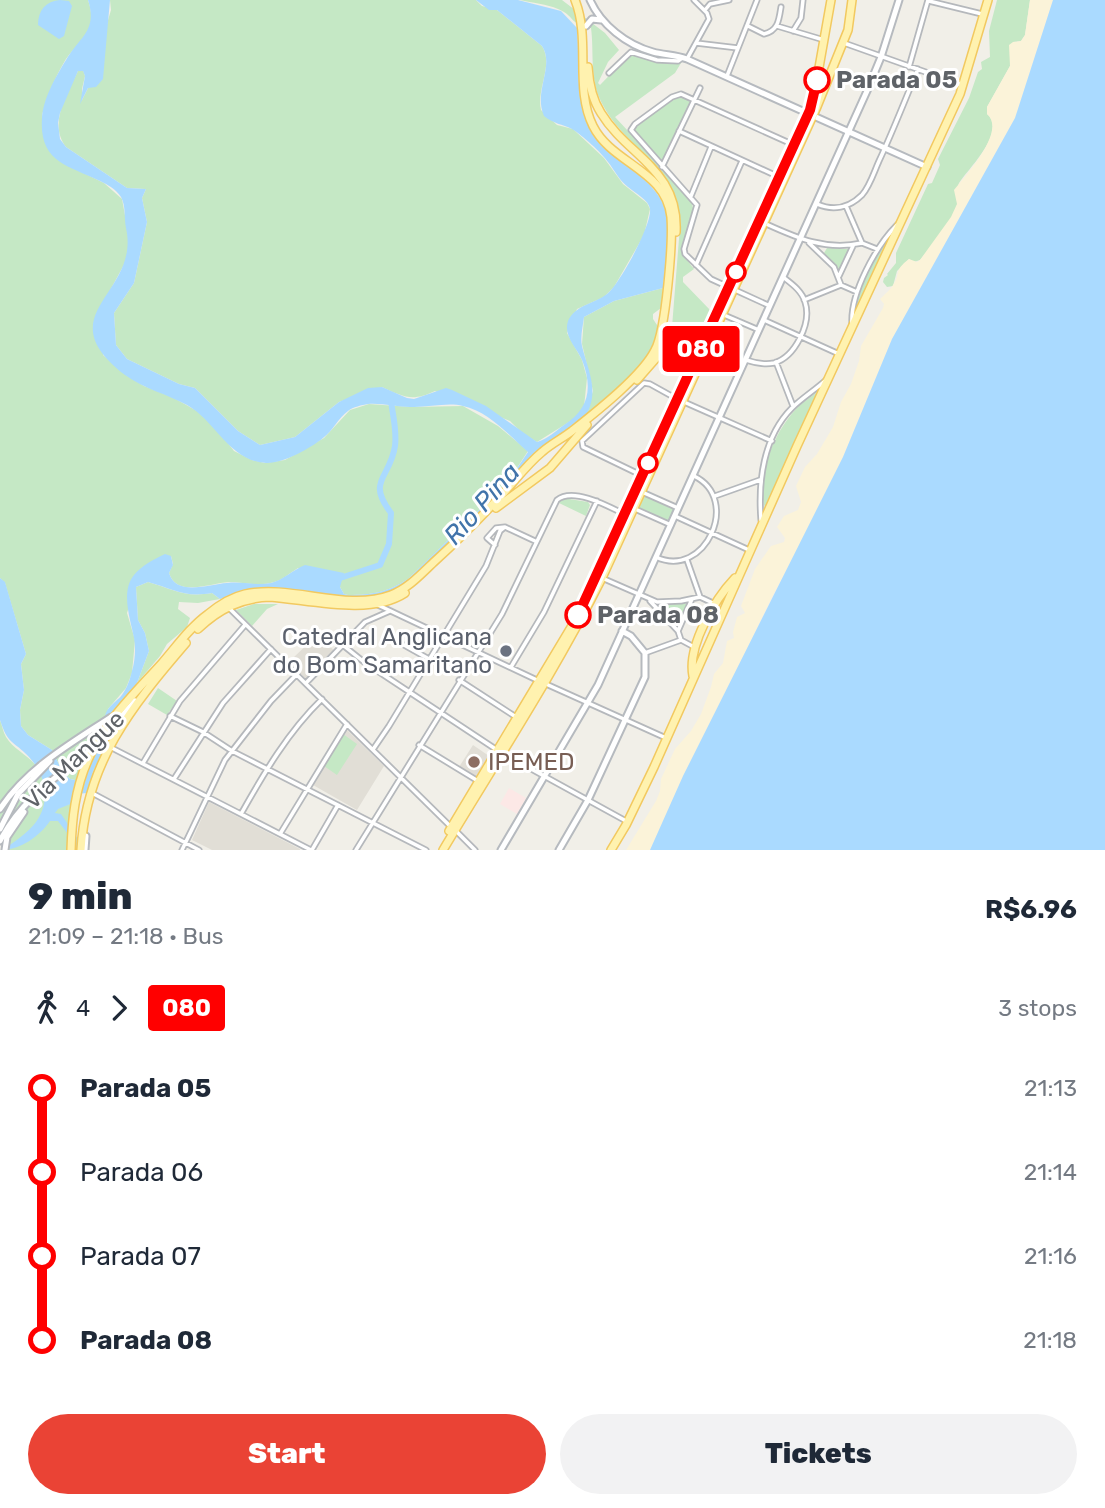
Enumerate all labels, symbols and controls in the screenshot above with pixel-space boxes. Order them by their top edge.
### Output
place label: Parada 05 [836,66,957,94]
marker: Parada 05 [804,67,830,93]
unlabelled marker [726,262,746,282]
line badge: 080 [661,326,741,372]
text: 080 [677,335,725,363]
unlabelled marker [638,453,658,473]
water label: Rio Pina [437,457,527,551]
place label: Parada 08 [597,601,719,629]
marker: Parada 08 [565,602,591,628]
place label: Catedral Anglicana do Bom Samaritano [272,623,492,679]
marker: Catedral Anglicana do Bom Samaritano [498,643,514,659]
street label: Via Mangue [18,705,130,815]
place label: IPEMED [488,748,575,776]
marker: IPEMED [466,754,482,770]
text: 9 min [28,873,133,919]
text: R$6.96 [985,894,1077,925]
text: 21:09 – 21:18 · Bus [28,922,223,950]
icon: walk [28,989,66,1027]
icon: forward [100,989,138,1027]
text: 4 [76,994,90,1022]
text: 080 [162,994,211,1022]
text: 3 stops [998,994,1077,1022]
text: Parada 05 [80,1073,211,1104]
text: 21:13 [1024,1074,1077,1102]
text: Parada 06 [80,1157,203,1188]
text: 21:14 [1024,1158,1077,1186]
text: Parada 07 [80,1241,201,1272]
text: 21:16 [1024,1242,1077,1270]
text: Parada 08 [80,1325,212,1356]
text: 21:18 [1023,1326,1077,1354]
button: Start [28,1414,546,1494]
button: Tickets [560,1414,1077,1494]

